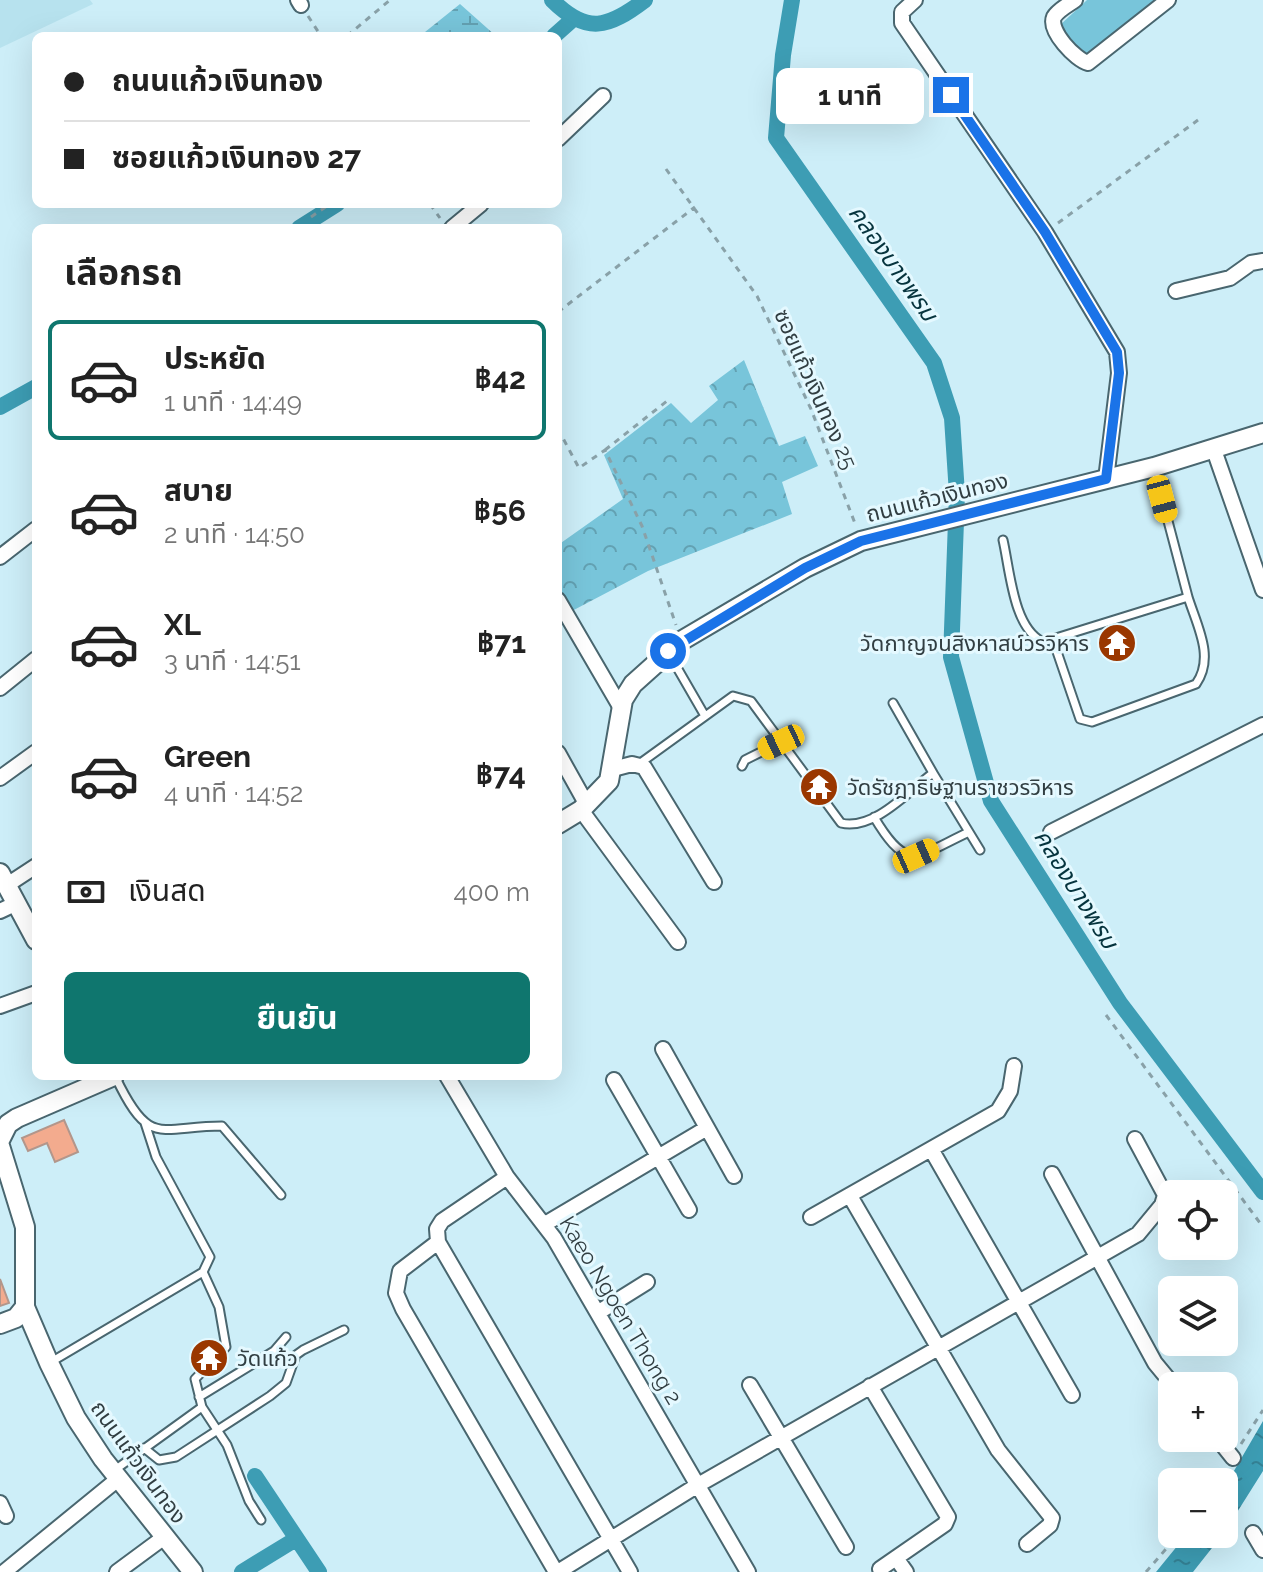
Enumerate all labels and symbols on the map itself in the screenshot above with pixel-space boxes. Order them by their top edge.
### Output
callout: 1 นาที [775,67,923,123]
route end [933,77,969,113]
water label: คลองบางพรม [843,199,945,328]
street label: ซอยแก้วเงินทอง 25 [769,305,863,473]
street label: ถนนแก้วเงินทอง [863,467,1011,527]
car [1144,473,1180,525]
temple icon: วัดกาญจนสิงหาสน์วรวิหาร [1096,622,1138,664]
place label: วัดกาญจนสิงหาสน์วรวิหาร [860,630,1089,656]
route start [650,633,686,669]
car [754,721,808,763]
temple icon: วัดรัชฎาธิษฐานราชวรวิหาร [798,766,840,808]
place label: วัดรัชฎาธิษฐานราชวรวิหาร [847,774,1074,800]
water label: คลองบางพรม [1028,824,1126,956]
car [889,835,943,877]
street label: Kaeo Ngoen Thong 2 [555,1211,687,1409]
temple icon: วัดแก้ว [188,1337,230,1379]
place label: วัดแก้ว [237,1345,298,1371]
street label: ถนนแก้วเงินทอง [86,1396,192,1528]

